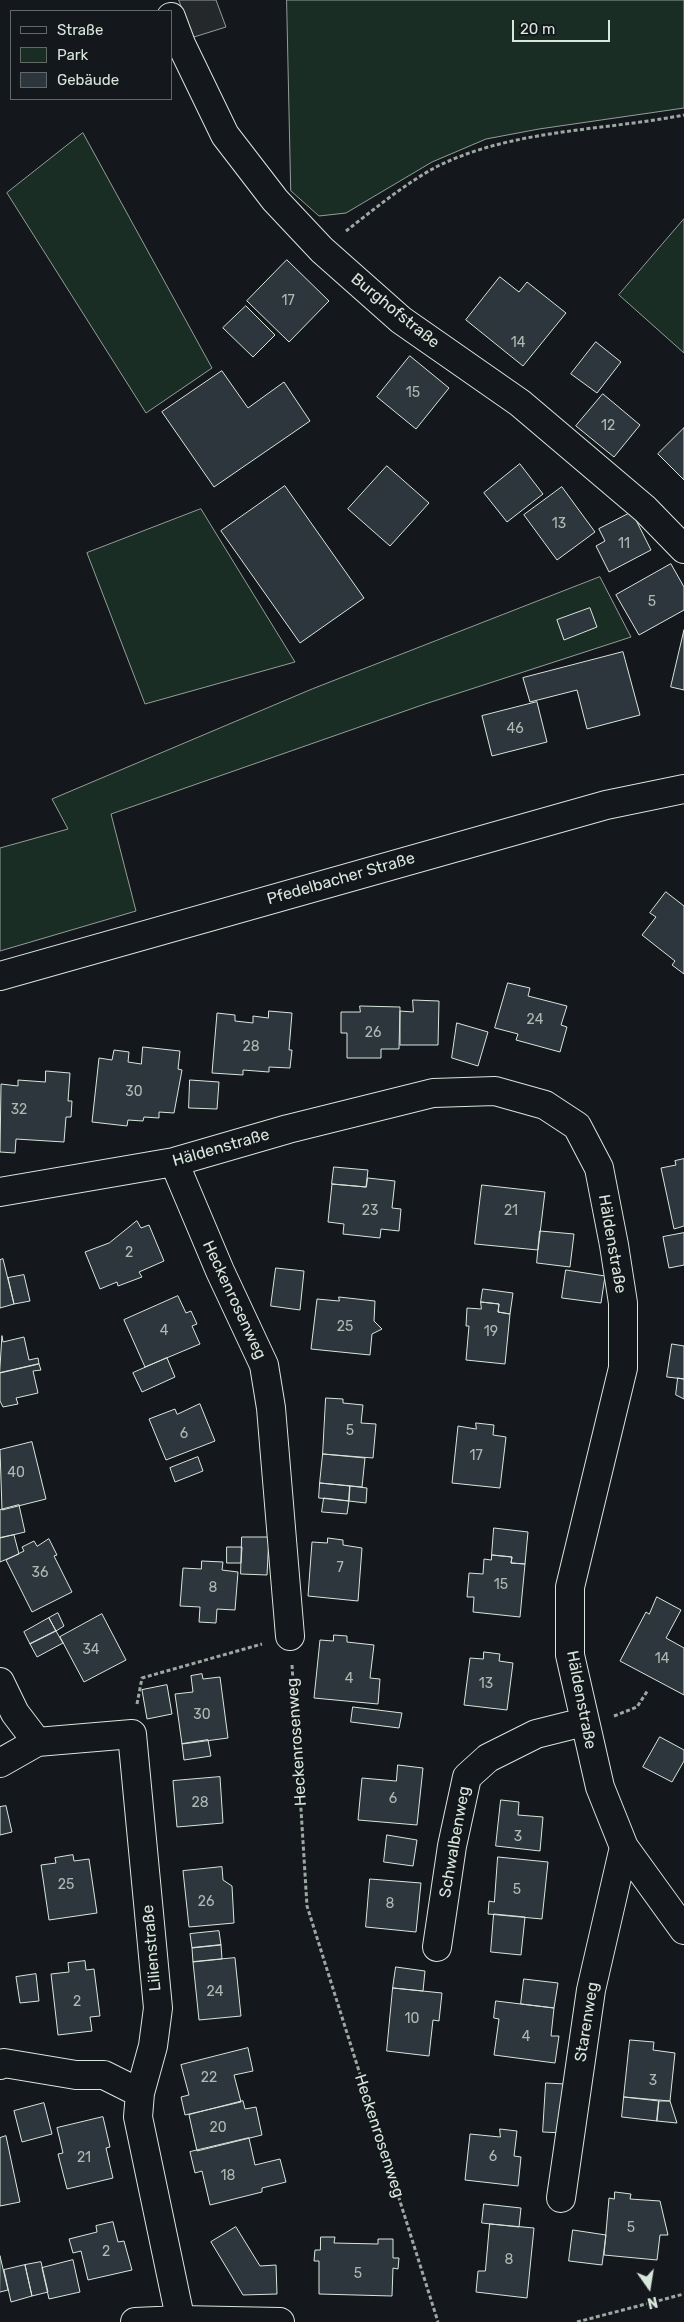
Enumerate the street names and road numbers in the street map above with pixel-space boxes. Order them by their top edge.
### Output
street label: Burghofstraße [347,269,443,353]
street label: Pfedelbacher Straße [265,849,417,909]
street label: Häldenstraße [170,1125,272,1171]
street label: Häldenstraße [594,1193,630,1295]
street label: Heckenrosenweg [198,1238,270,1362]
street label: Häldenstraße [562,1649,600,1751]
street label: Heckenrosenweg [283,1677,311,1807]
street label: Schwalbenweg [436,1785,474,1899]
street label: Lilienstraße [139,1904,165,1992]
street label: Starenweg [571,1981,603,2063]
street label: Heckenrosenweg [350,2072,408,2200]

